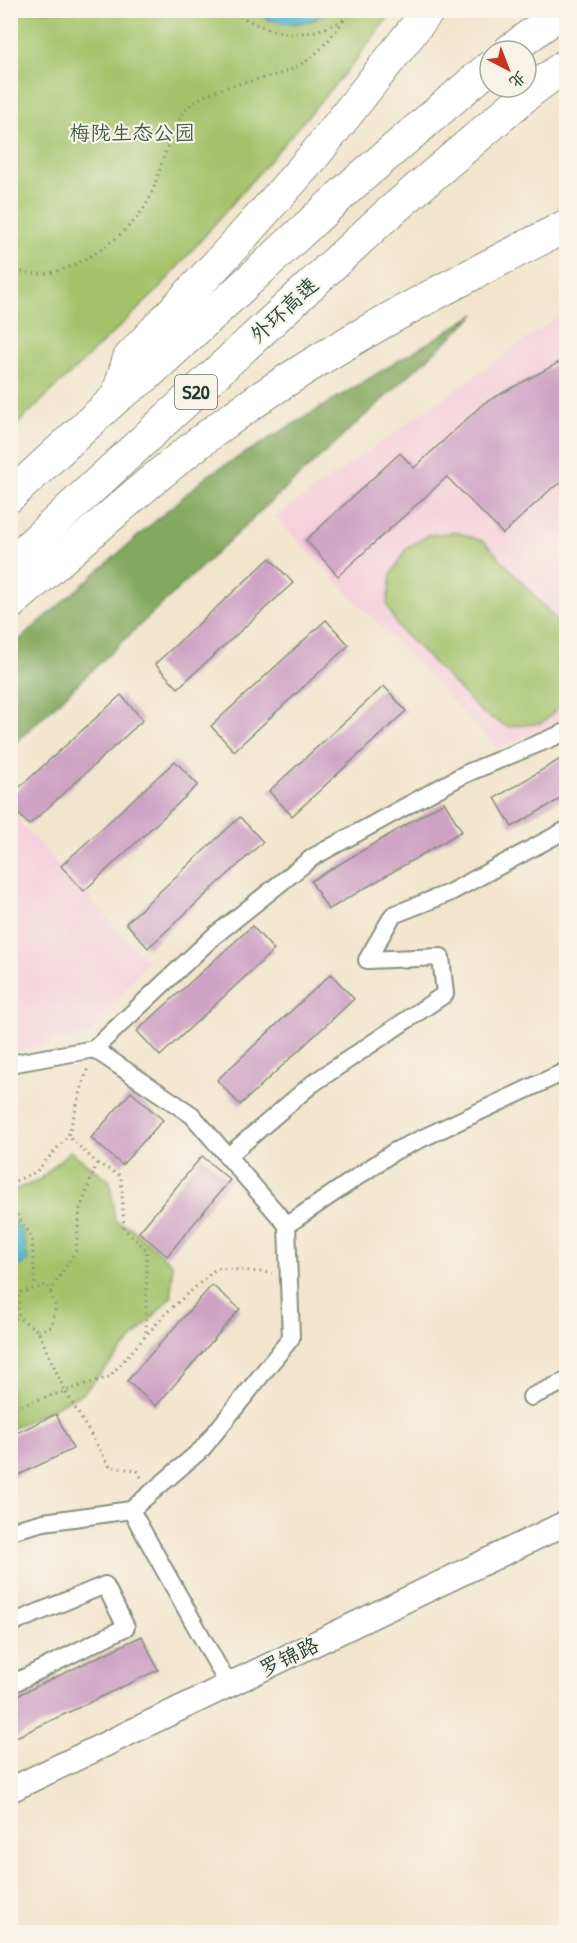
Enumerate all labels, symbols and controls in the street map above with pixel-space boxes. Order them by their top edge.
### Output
north arrow [478,39,538,99]
text: 北 [505,67,531,94]
park label: 梅陇生态公园 [69,118,195,147]
street label: 外环高速 [243,270,324,349]
road number: S20 [175,375,217,409]
street label: 罗锦路 [254,1630,323,1683]

